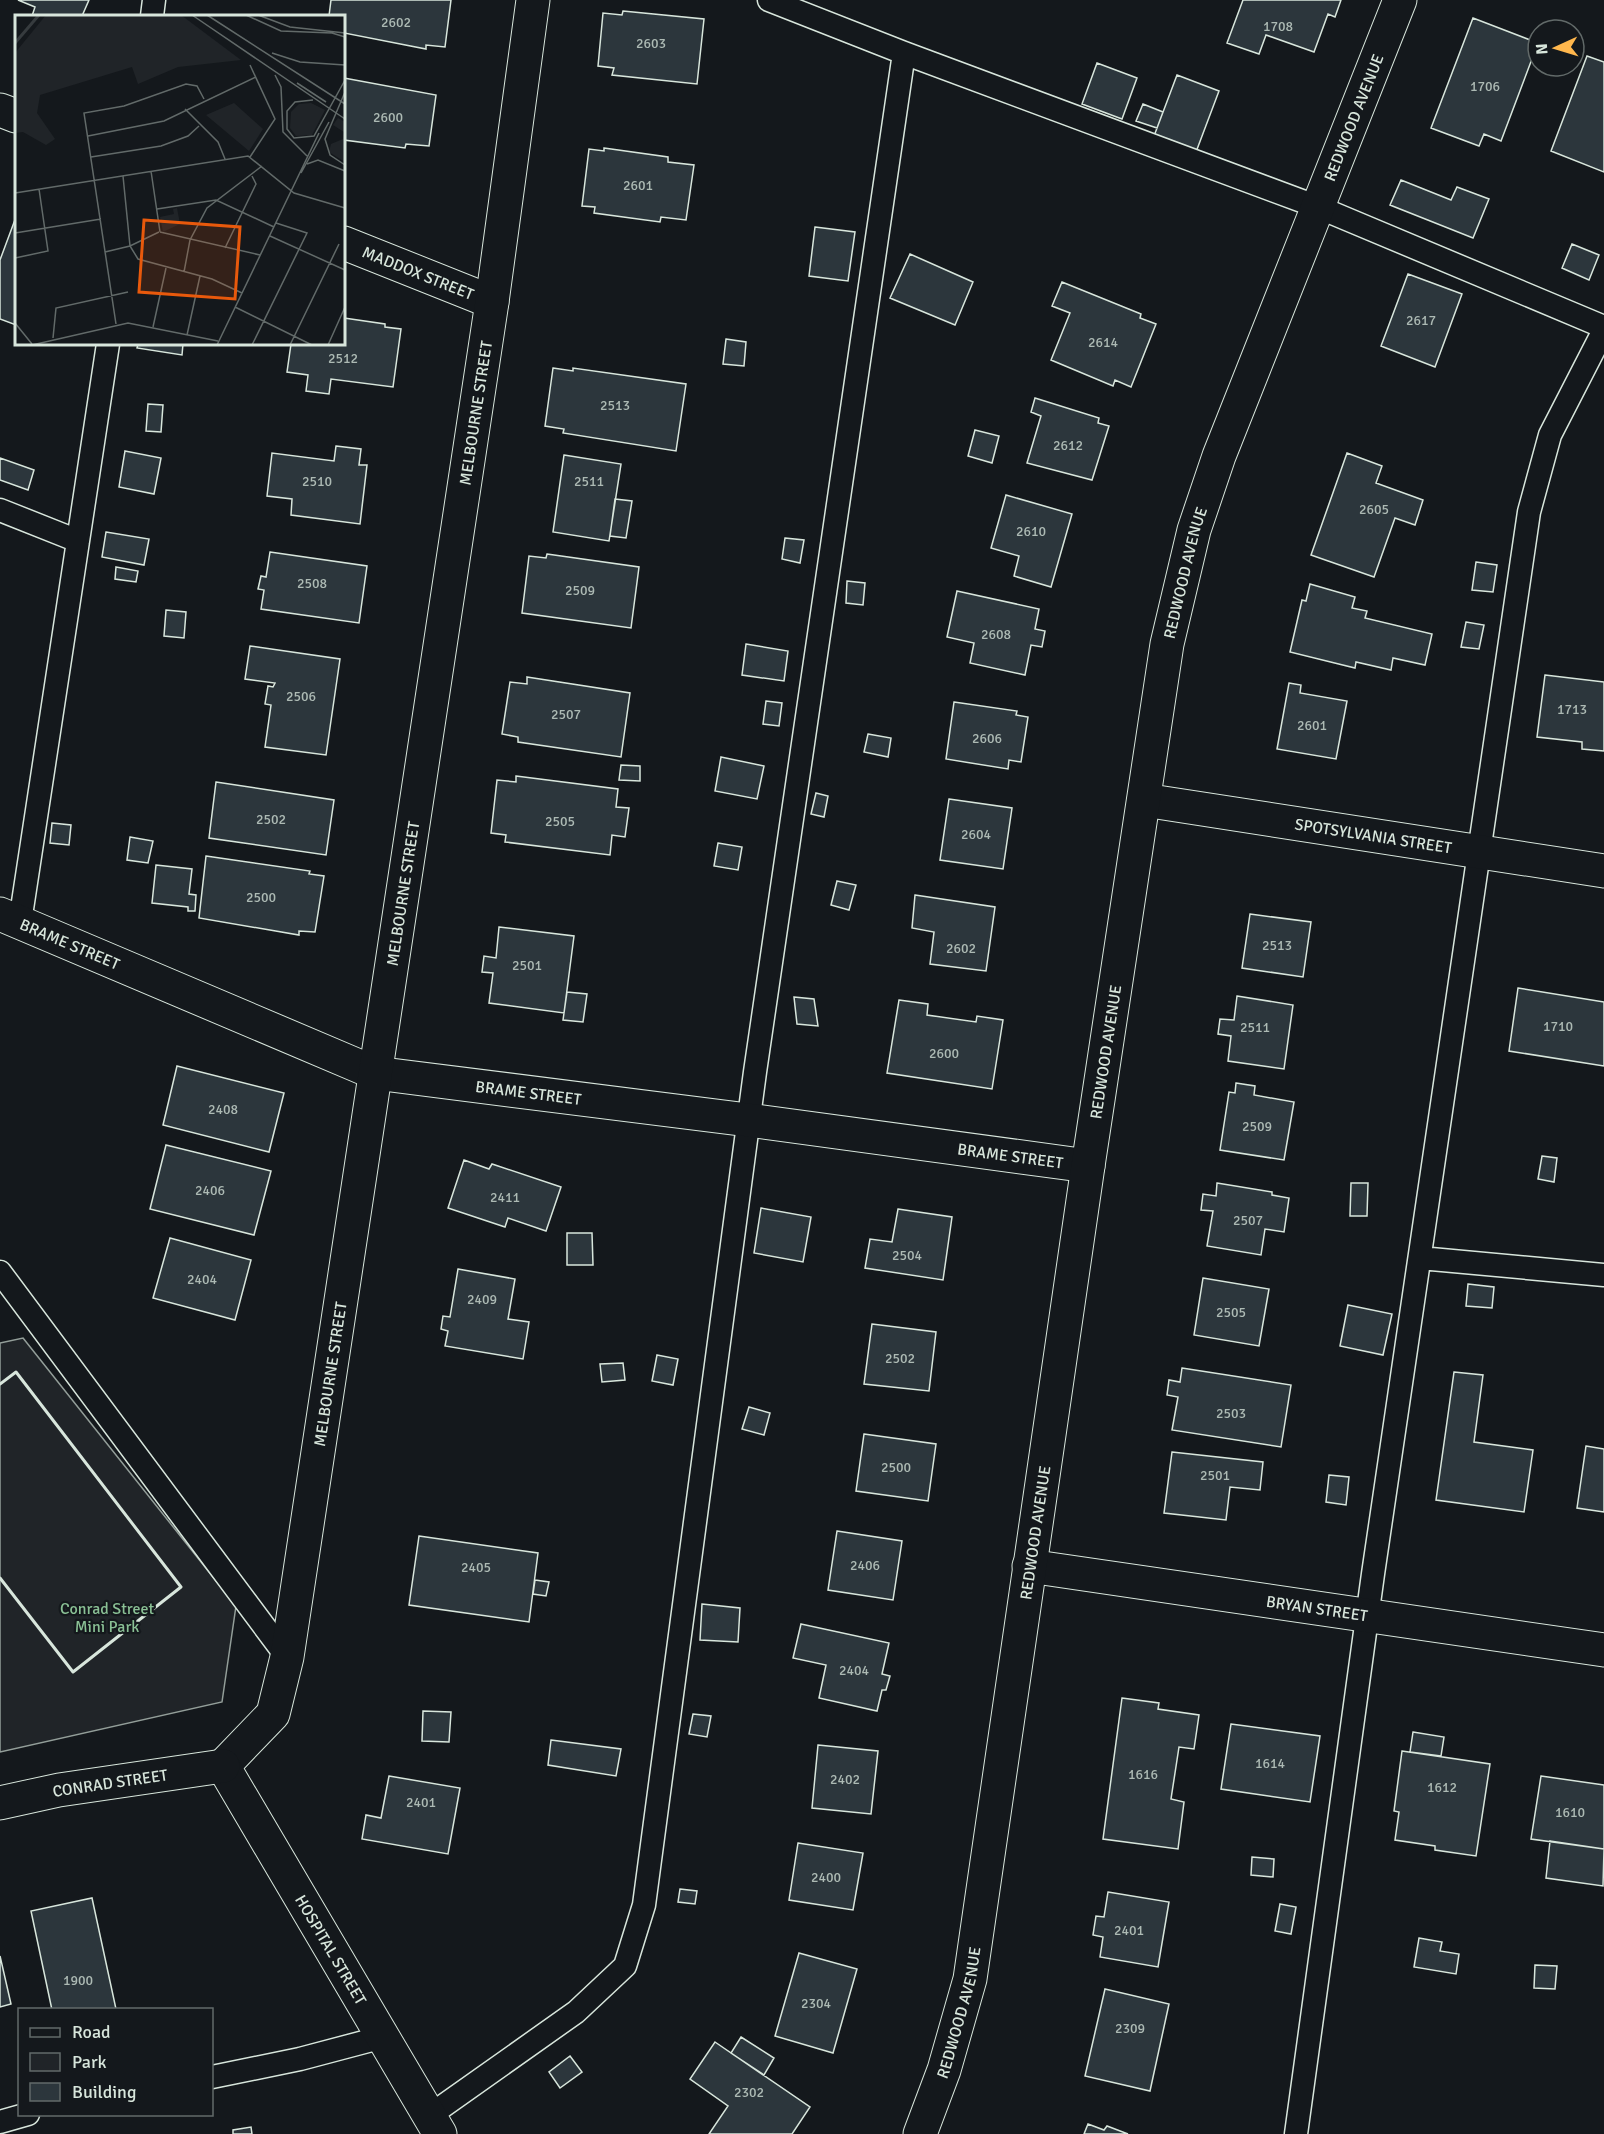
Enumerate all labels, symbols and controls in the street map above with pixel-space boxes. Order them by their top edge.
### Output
house number: 2602 [381,14,411,31]
inset map [15,15,345,345]
house number: 1708 [1263,18,1293,35]
north arrow [1526,18,1586,78]
house number: 2603 [636,35,666,52]
text: N [1532,43,1552,55]
street label: REDWOOD AVENUE [1320,51,1389,184]
house number: 1706 [1470,78,1500,95]
house number: 2600 [373,109,403,126]
house number: 2601 [623,177,653,194]
street label: MADDOX STREET [359,242,477,305]
house number: 2617 [1406,312,1436,329]
house number: 2614 [1088,334,1119,351]
street label: MELBOURNE STREET [455,339,497,487]
house number: 2512 [328,350,358,367]
house number: 2513 [600,397,630,414]
house number: 2612 [1053,437,1083,454]
house number: 2510 [302,473,332,490]
house number: 2511 [574,473,604,490]
house number: 2605 [1359,501,1389,518]
street label: REDWOOD AVENUE [1160,504,1212,641]
house number: 2610 [1016,523,1046,540]
house number: 2508 [297,575,327,592]
house number: 2509 [565,582,595,599]
house number: 2608 [981,626,1011,643]
house number: 2506 [286,688,316,705]
house number: 1713 [1557,701,1587,718]
house number: 2507 [551,706,581,723]
house number: 2601 [1297,717,1327,734]
house number: 2606 [972,730,1002,747]
house number: 2502 [256,811,286,828]
house number: 2505 [545,813,575,830]
street label: SPOTSYLVANIA STREET [1293,814,1453,858]
street label: MELBOURNE STREET [383,820,424,967]
house number: 2604 [961,826,992,843]
house number: 2500 [246,889,276,906]
street label: BRAME STREET [17,915,123,975]
house number: 2513 [1262,937,1292,954]
house number: 2602 [946,940,976,957]
house number: 2501 [512,957,542,974]
street label: REDWOOD AVENUE [1086,984,1126,1120]
house number: 1710 [1543,1018,1573,1035]
house number: 2511 [1240,1019,1270,1036]
house number: 2600 [929,1045,959,1062]
street label: BRAME STREET [474,1077,583,1110]
house number: 2408 [208,1101,238,1118]
house number: 2509 [1242,1118,1272,1135]
street label: BRAME STREET [956,1139,1064,1174]
house number: 2406 [195,1182,225,1199]
house number: 2411 [490,1189,520,1206]
house number: 2507 [1233,1212,1263,1229]
house number: 2504 [892,1247,923,1264]
house number: 2404 [187,1271,218,1288]
house number: 2409 [467,1291,497,1308]
street label: MELBOURNE STREET [310,1300,352,1448]
house number: 2505 [1216,1304,1246,1321]
house number: 2502 [885,1350,915,1367]
house number: 2503 [1216,1405,1246,1422]
house number: 2500 [881,1459,911,1476]
street label: REDWOOD AVENUE [1016,1464,1055,1601]
house number: 2501 [1200,1467,1230,1484]
house number: 2406 [850,1557,880,1574]
house number: 2405 [461,1559,491,1576]
street label: BRYAN STREET [1265,1592,1369,1626]
park label: Conrad Street Mini Park [60,1599,154,1637]
house number: 2404 [839,1662,870,1679]
house number: 1614 [1255,1755,1286,1772]
street label: CONRAD STREET [51,1765,169,1802]
house number: 1616 [1128,1766,1158,1783]
house number: 2402 [830,1771,860,1788]
house number: 1612 [1427,1779,1457,1796]
house number: 2401 [406,1794,436,1811]
house number: 1610 [1555,1804,1585,1821]
house number: 2400 [811,1869,841,1886]
street label: HOSPITAL STREET [290,1891,371,2009]
house number: 2401 [1114,1922,1144,1939]
street label: REDWOOD AVENUE [933,1945,986,2081]
house number: 1900 [63,1972,93,1989]
house number: 2304 [801,1995,832,2012]
legend [18,2008,213,2116]
house number: 2309 [1115,2020,1145,2037]
text: Road [72,2021,111,2043]
text: Park [72,2051,107,2073]
text: Building [72,2081,136,2103]
house number: 2302 [734,2084,764,2101]

